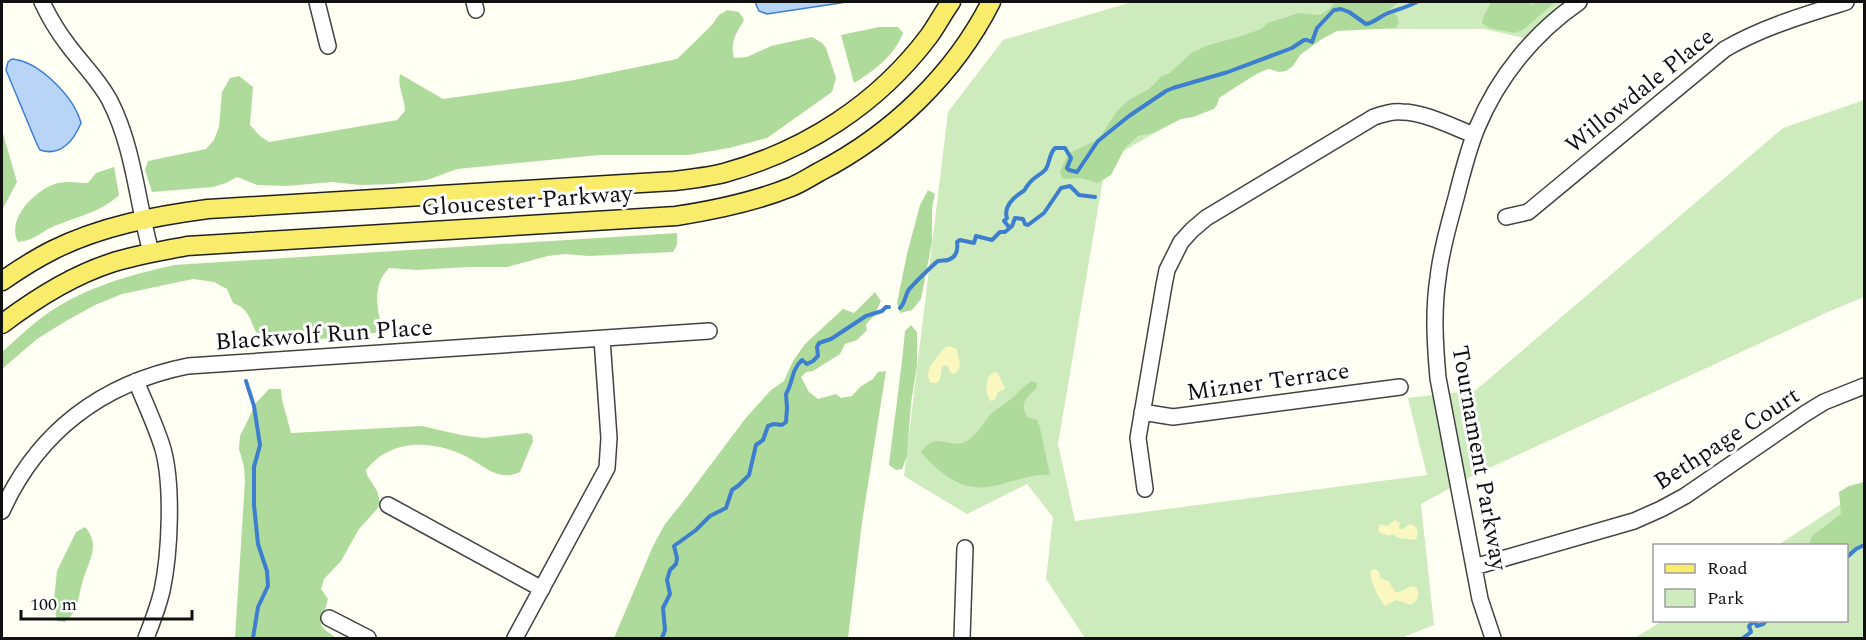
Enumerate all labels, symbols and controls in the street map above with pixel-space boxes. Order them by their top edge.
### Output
street label: Willowdale Place [1558,19,1722,163]
street label: Gloucester Parkway [420,176,635,226]
street label: Blackwolf Run Place [214,309,434,361]
street label: Tournament Parkway [1441,343,1517,575]
street label: Mizner Terrace [1184,353,1352,411]
street label: Bethpage Court [1647,378,1807,500]
legend [1653,544,1848,622]
text: Road [1707,555,1748,582]
scale bar [21,583,192,621]
text: Park [1707,585,1744,612]
text: 100 m [30,591,77,618]

